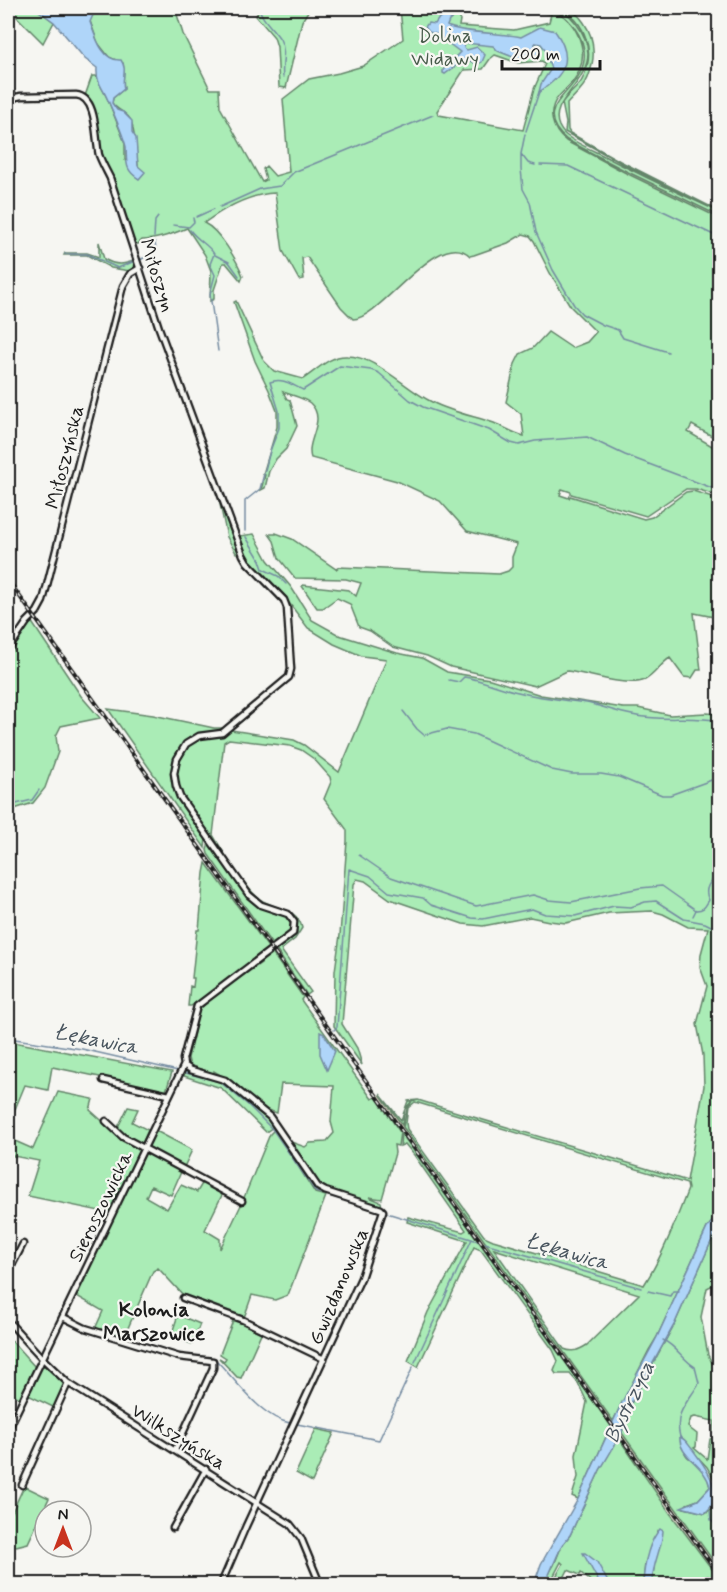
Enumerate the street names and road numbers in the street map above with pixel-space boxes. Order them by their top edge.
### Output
street label: Miłoszyn [132,235,181,316]
street label: Miłoszyńska [40,403,91,512]
street label: Sieroszowicka [63,1146,140,1267]
street label: Gwizdanowska [303,1224,376,1349]
street label: Wilkszyńska [126,1398,231,1477]

